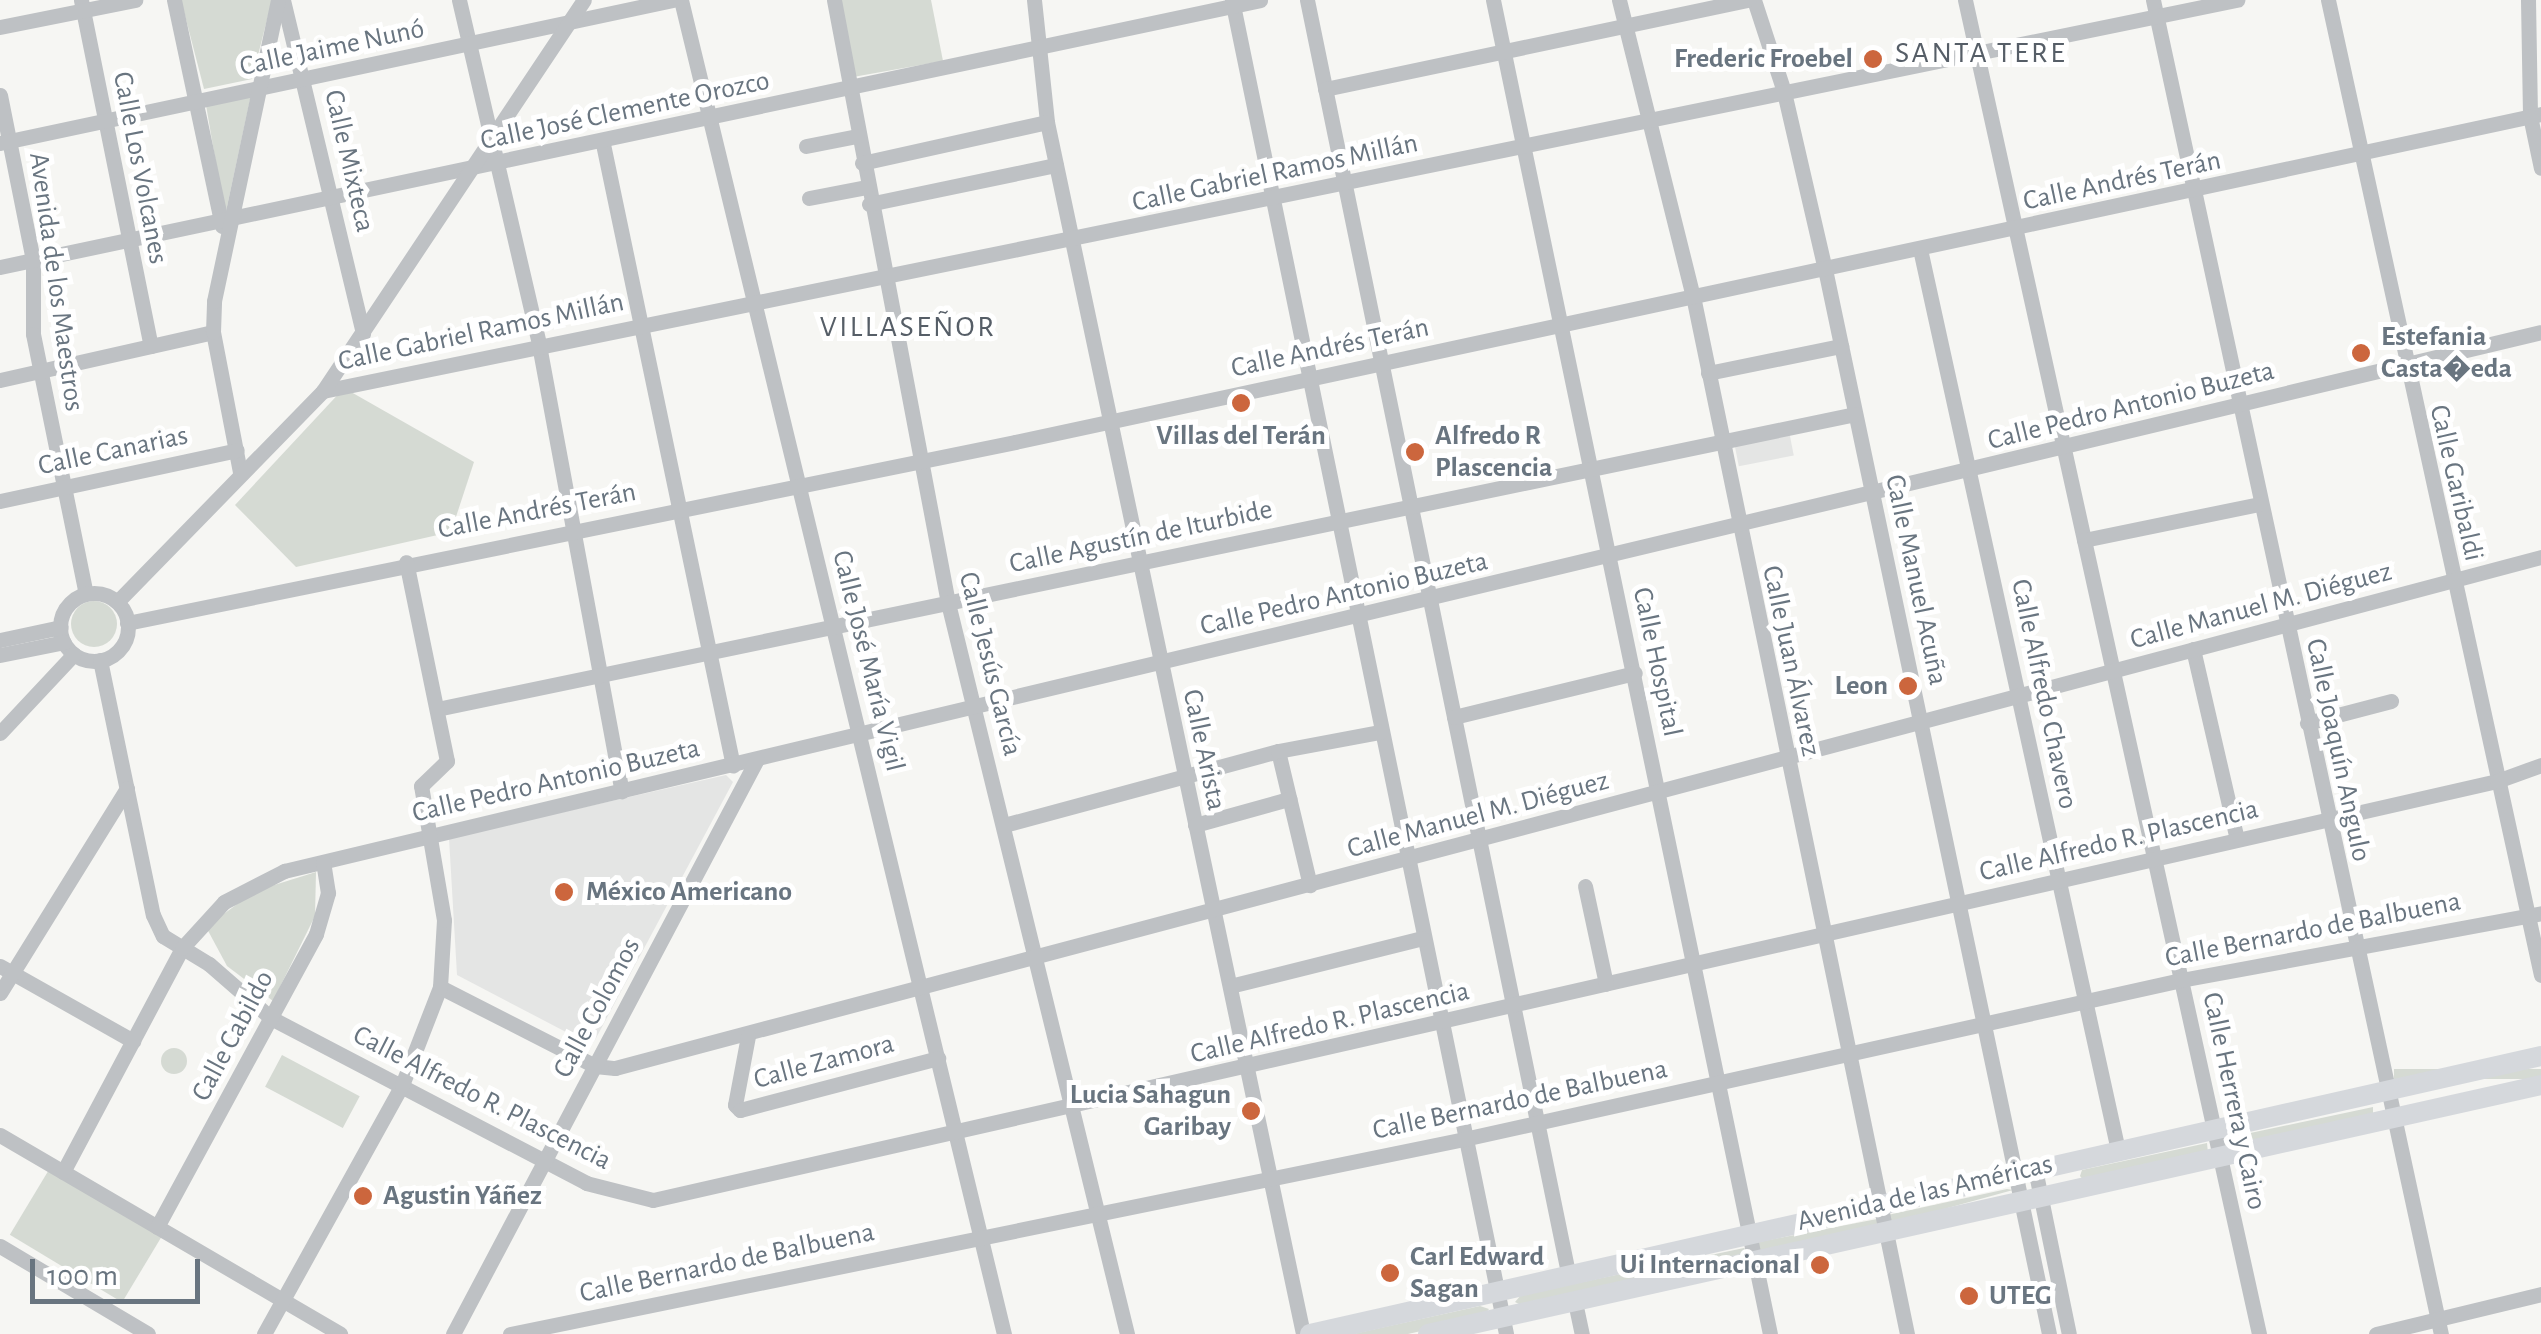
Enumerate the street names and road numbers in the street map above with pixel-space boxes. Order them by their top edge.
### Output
street label: Calle Jaime Nunó [237,12,427,84]
street label: Calle José Clemente Orozco [477,64,773,158]
street label: Calle Los Volcanes [105,69,175,267]
street label: Calle Mixteca [316,87,382,235]
street label: Calle Gabriel Ramos Millán [1129,126,1421,220]
street label: Calle Andrés Terán [2020,144,2224,218]
street label: Avenida de los Maestros [21,150,91,414]
street label: Calle Gabriel Ramos Millán [335,285,627,379]
street label: Calle Andrés Terán [1228,311,1432,385]
street label: Calle Pedro Antonio Buzeta [1984,354,2278,458]
street label: Calle Garibaldi [2422,402,2490,564]
street label: Calle Canarias [35,419,191,483]
street label: Calle Manuel Acuña [1877,472,1955,688]
street label: Calle Andrés Terán [435,475,639,547]
street label: Calle Agustín de Iturbide [1006,493,1276,581]
street label: Calle Pedro Antonio Buzeta [1197,545,1491,643]
street label: Calle José María Vigil [824,547,912,775]
street label: Calle Manuel M. Diéguez [2127,555,2395,657]
street label: Calle Juan Álvarez [1754,563,1828,759]
street label: Calle Jesús García [951,569,1029,759]
street label: Calle Alfredo Chavero [2003,576,2085,812]
street label: Calle Hospital [1625,584,1689,740]
street label: Calle Joaquín Angulo [2298,636,2378,864]
street label: Calle Arista [1175,686,1233,814]
street label: Calle Pedro Antonio Buzeta [409,732,703,830]
street label: Calle Manuel M. Diéguez [1344,764,1612,866]
street label: Calle Alfredo R. Plascencia [1976,793,2262,889]
street label: Calle Bernardo de Balbuena [2162,885,2464,975]
street label: Calle Colomos [546,932,648,1084]
street label: Calle Cabildo [185,965,281,1107]
street label: Calle Alfredo R. Plascencia [1187,975,1473,1071]
street label: Calle Herrera y Cairo [2195,989,2273,1213]
street label: Calle Alfredo R. Plascencia [347,1018,617,1178]
street label: Calle Zamora [750,1027,898,1097]
street label: Calle Bernardo de Balbuena [1370,1052,1670,1148]
street label: Avenida de las Américas [1794,1147,2056,1239]
street label: Calle Bernardo de Balbuena [577,1215,877,1311]

